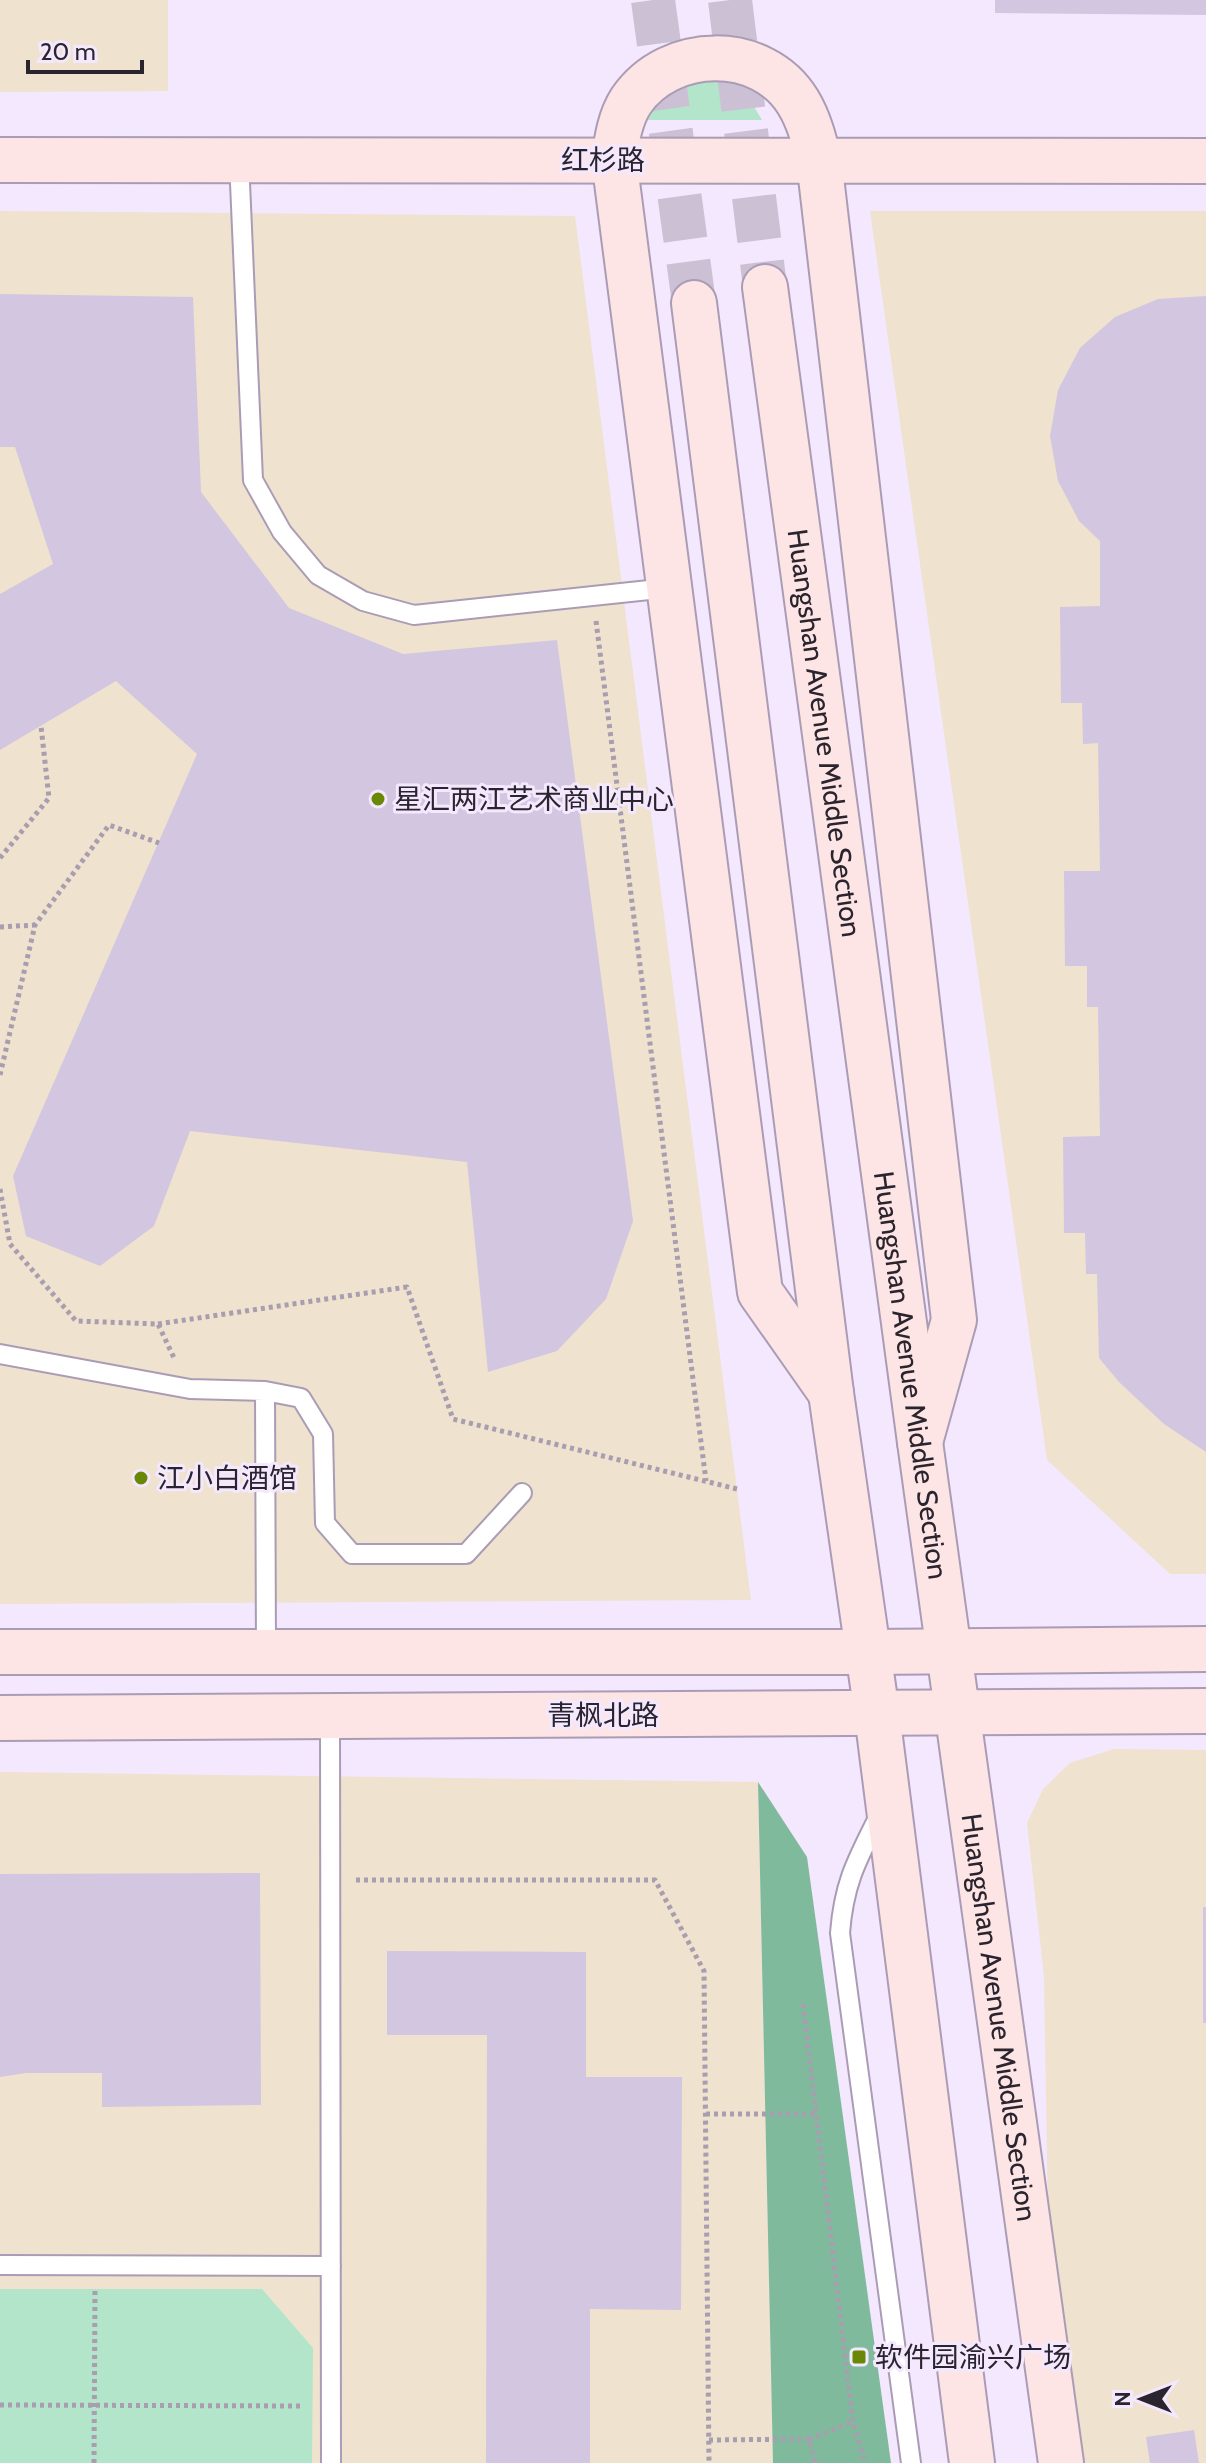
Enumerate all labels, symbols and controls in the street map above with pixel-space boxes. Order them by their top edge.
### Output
scale bar [28,24,142,74]
text: 20 m [40,37,96,66]
street label: 红杉路 [561,143,645,177]
street label: Huangshan Avenue Middle Section [781,527,869,939]
place label: 星汇两江艺术商业中心 [394,782,674,816]
marker: 星汇两江艺术商业中心 [369,790,387,808]
street label: Huangshan Avenue Middle Section [867,1169,956,1581]
place label: 江小白酒馆 [157,1461,297,1495]
marker: 江小白酒馆 [132,1469,150,1487]
street label: 青枫北路 [547,1698,659,1732]
street label: Huangshan Avenue Middle Section [954,1811,1044,2223]
place label: 软件园渝兴广场 [875,2340,1071,2374]
marker: 软件园渝兴广场 [850,2348,868,2366]
north arrow [1102,2359,1182,2439]
text: N [1109,2391,1136,2407]

